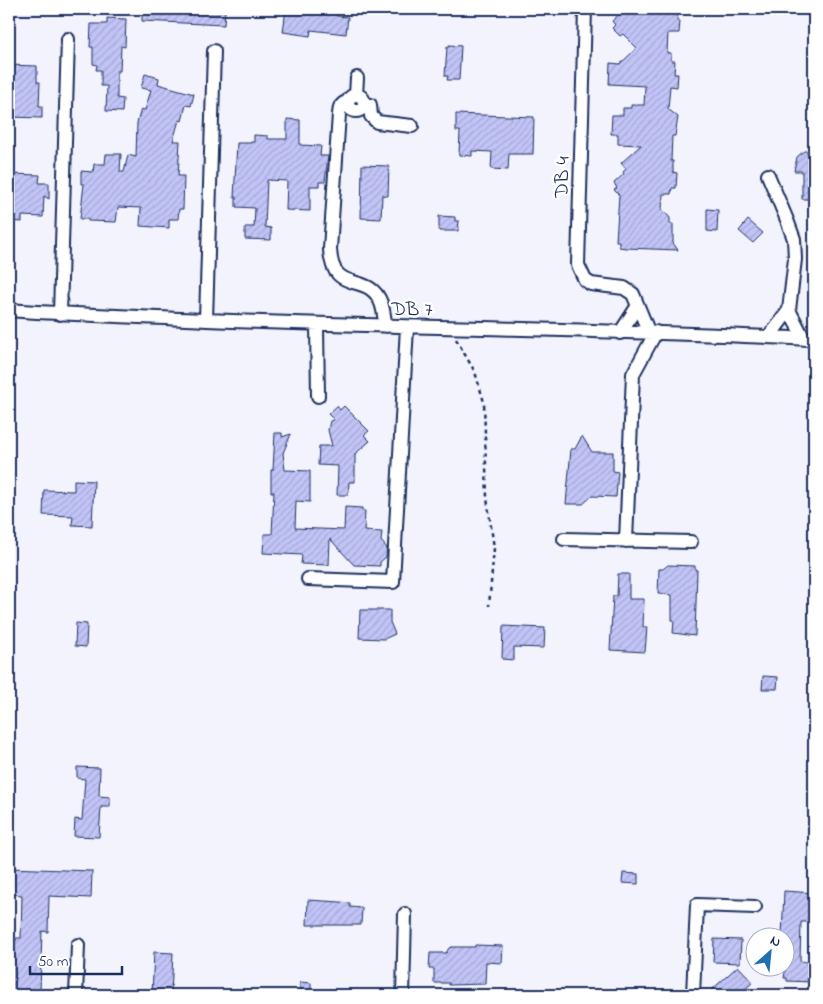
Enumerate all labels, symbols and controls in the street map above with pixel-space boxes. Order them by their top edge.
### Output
street label: DB 4 [548,156,579,199]
street label: DB 7 [390,296,433,325]
north arrow [746,926,796,976]
text: N [766,930,784,953]
scale bar [30,944,122,976]
text: 50 m [38,951,69,973]

